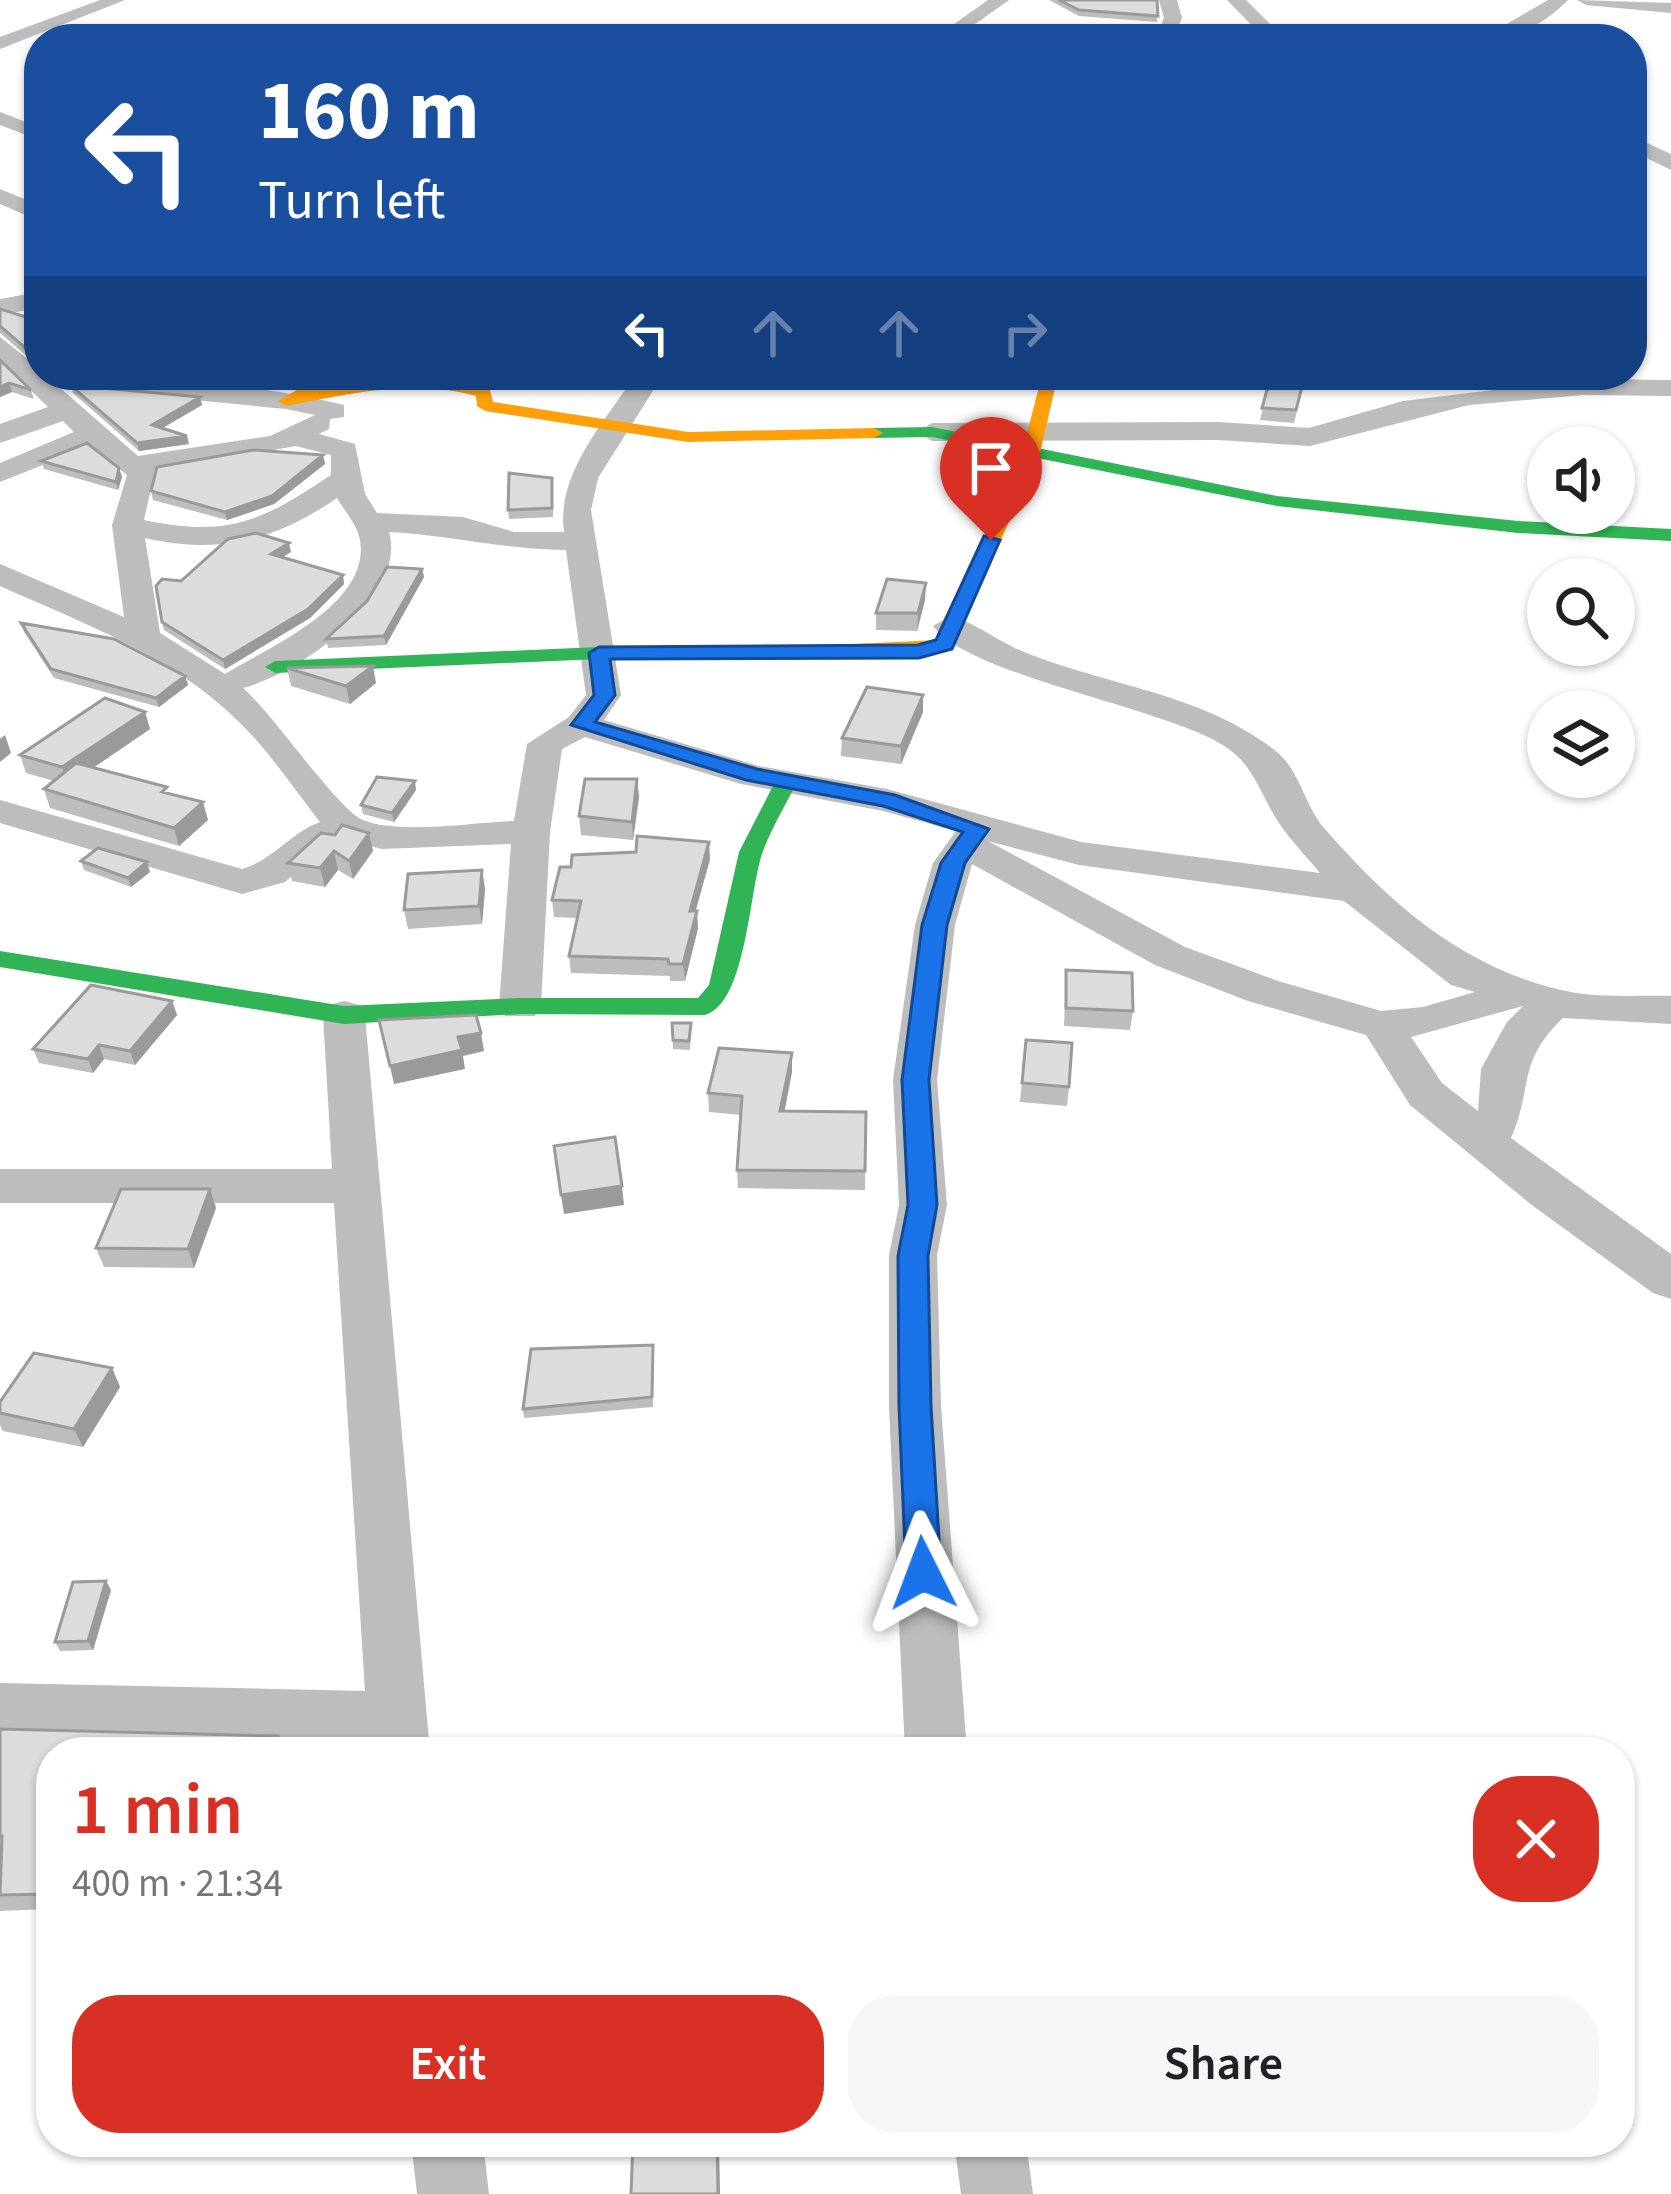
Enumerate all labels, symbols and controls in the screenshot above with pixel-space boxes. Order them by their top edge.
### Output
text: 160 m [258,52,480,172]
icon: left [60,72,216,228]
text: Turn left [258,163,445,240]
icon: left [614,300,680,366]
icon: ahead [740,300,806,366]
icon: ahead [866,300,932,366]
icon: right [992,300,1058,366]
pin [940,417,1042,540]
map controls [1527,426,1635,798]
button: sound [1527,426,1635,534]
icon: arrive [958,435,1024,501]
button: search [1527,558,1635,666]
button: layers [1527,690,1635,798]
position arrow [860,1510,986,1636]
text: 1 min [72,1759,243,1862]
button: close [1473,1776,1599,1902]
text: 400 m · 21:34 [72,1856,283,1912]
button: Exit [72,1995,824,2133]
button: Share [848,1995,1599,2133]

